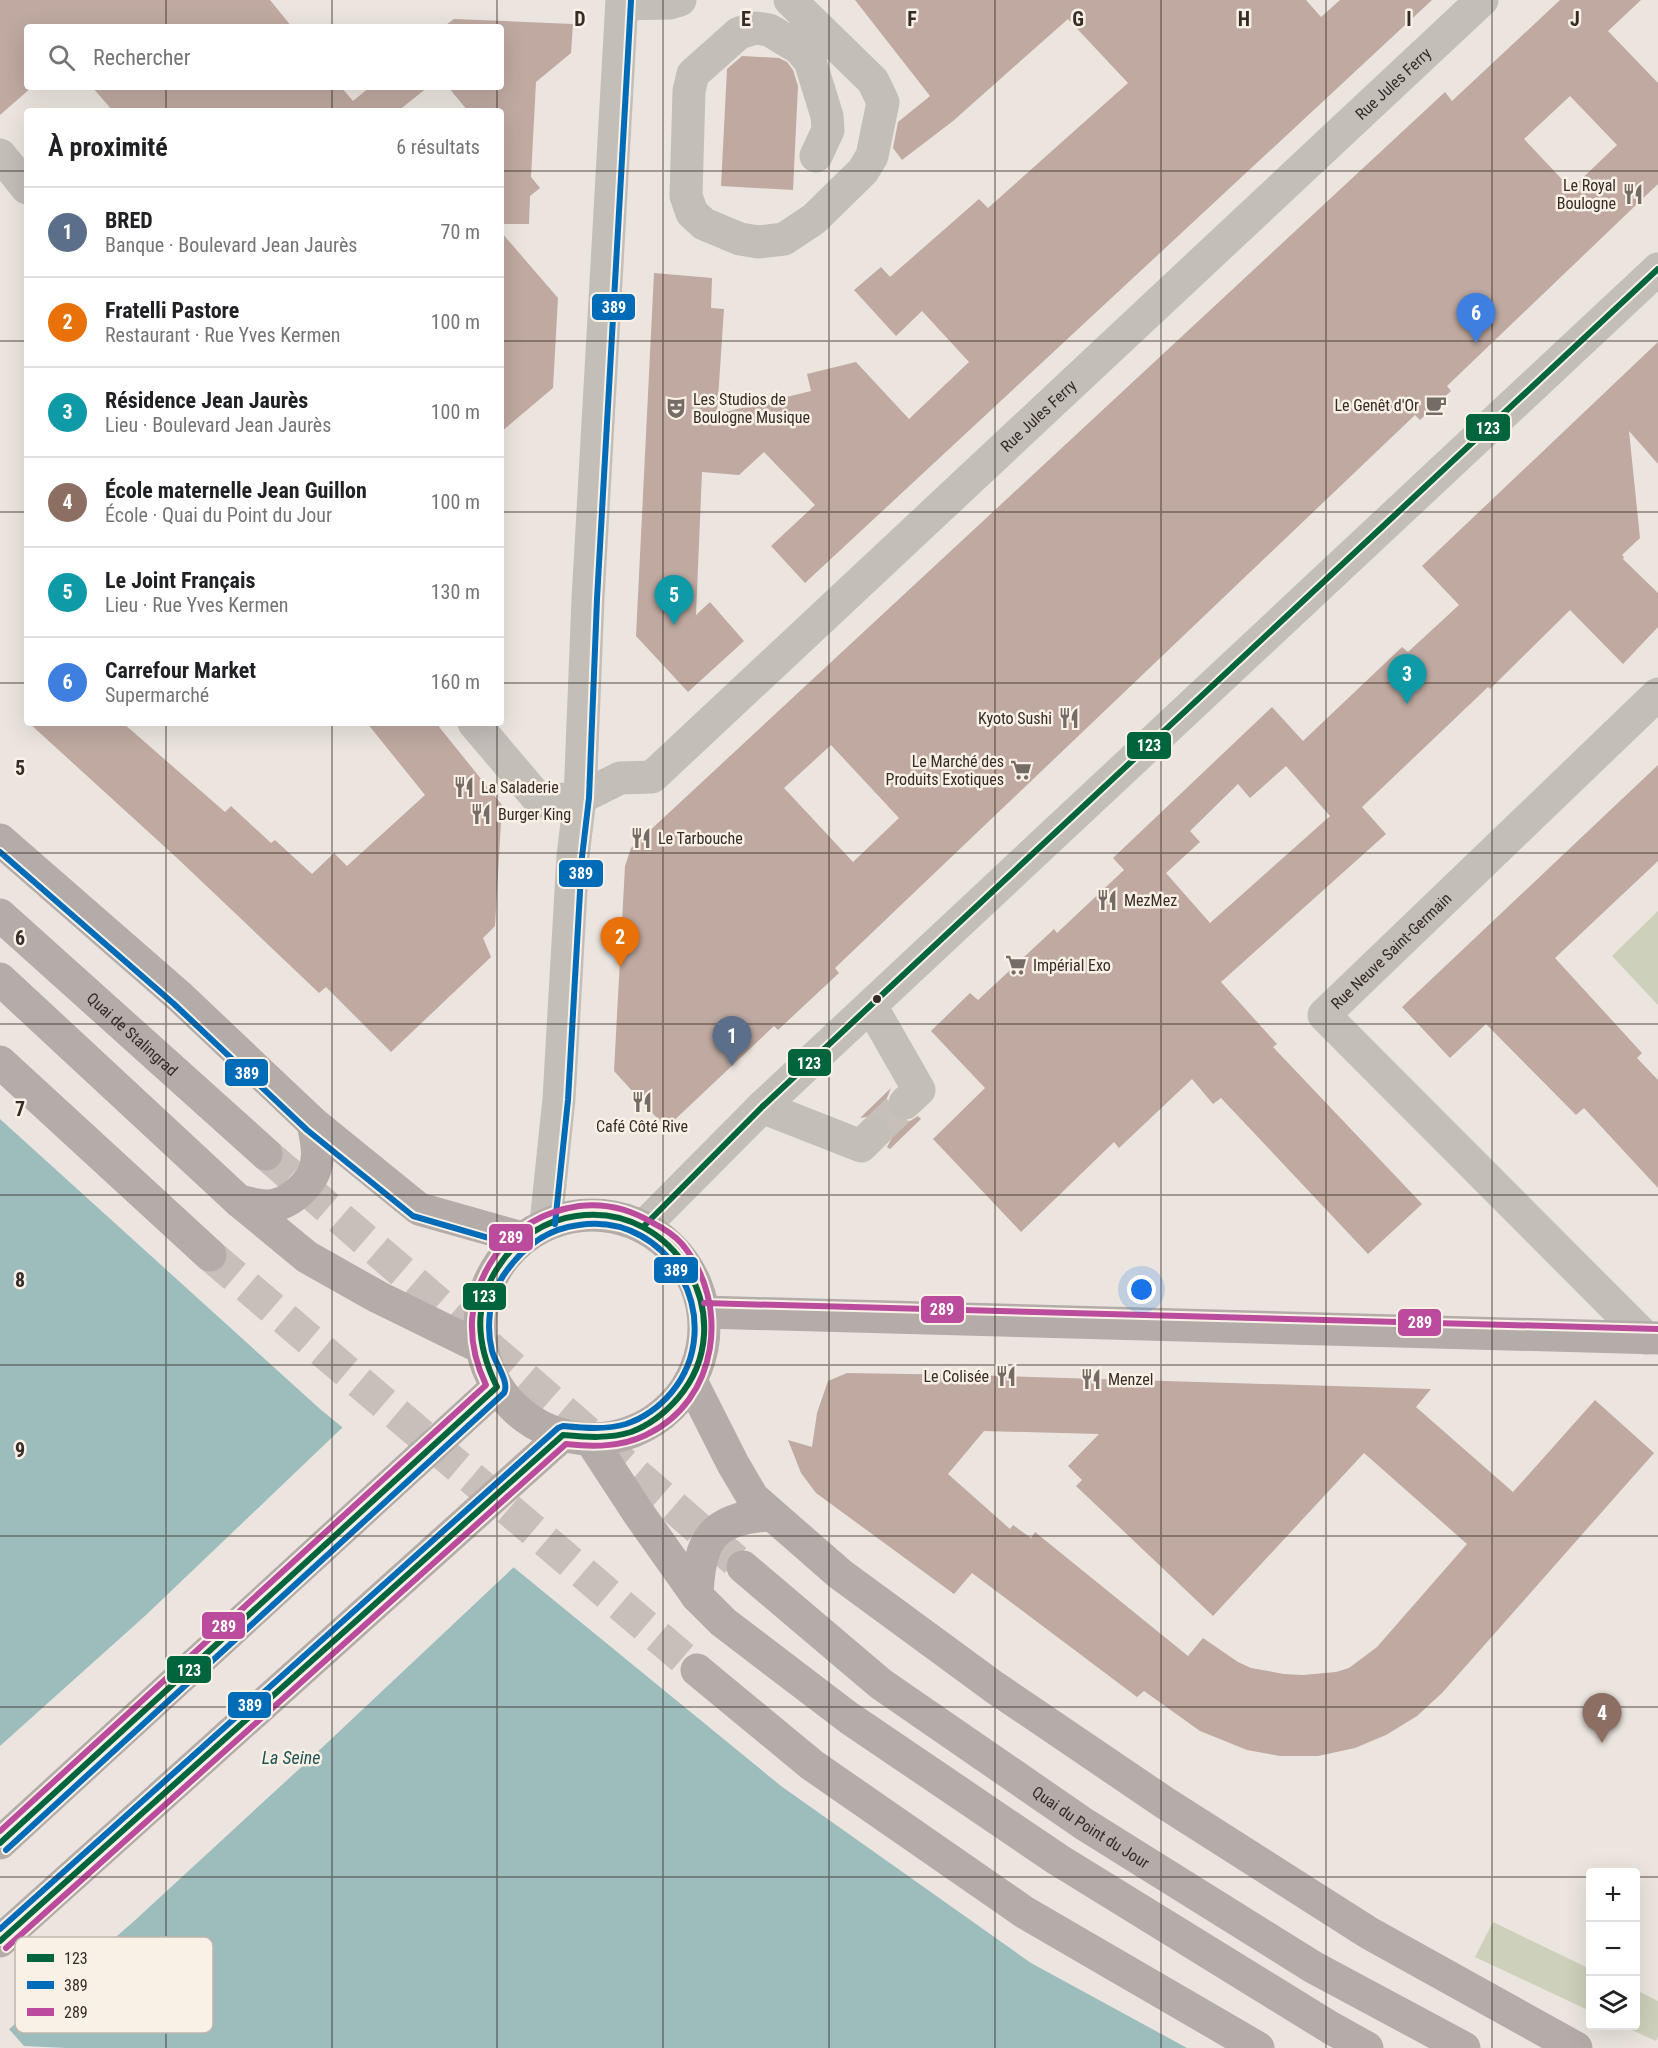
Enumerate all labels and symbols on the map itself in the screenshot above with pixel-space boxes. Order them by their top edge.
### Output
text: D [574,7,586,31]
text: E [741,7,751,31]
text: F [907,7,917,31]
text: G [1072,7,1084,31]
text: H [1238,7,1250,31]
text: I [1406,7,1412,31]
text: J [1570,7,1580,31]
street label: Rue Jules Ferry [1352,44,1435,124]
place label: Le Royal Boulogne [1557,176,1616,213]
restaurant icon: Le Royal Boulogne [1621,182,1645,206]
line badge: 389 [591,293,636,321]
pin: 6 [1456,294,1496,343]
text: 389 [602,298,626,317]
street label: Rue Jules Ferry [997,376,1081,456]
place label: Les Studios de Boulogne Musique [693,390,810,427]
cafe icon: Le Genêt d'Or [1424,393,1448,417]
theatre icon: Les Studios de Boulogne Musique [664,396,688,420]
place label: Le Genêt d'Or [1334,396,1419,415]
line badge: 123 [1465,413,1511,442]
text: 123 [1476,419,1500,438]
pin: 5 [654,576,694,625]
pin: 3 [1388,654,1426,704]
restaurant icon: Kyoto Sushi [1057,706,1081,730]
place label: Kyoto Sushi [978,709,1052,728]
line badge: 123 [1126,731,1172,760]
text: 123 [1137,736,1161,755]
place label: Le Marché des Produits Exotiques [886,752,1004,789]
text: 5 [15,756,25,780]
supermarket icon: Le Marché des Produits Exotiques [1009,758,1033,782]
restaurant icon: La Saladerie [452,775,476,799]
place label: La Saladerie [481,778,559,797]
restaurant icon: Burger King [469,802,493,826]
place label: Burger King [498,805,571,824]
restaurant icon: Le Tarbouche [629,826,653,850]
place label: Le Tarbouche [658,829,743,848]
line badge: 389 [558,859,604,888]
text: 389 [569,864,593,883]
restaurant icon: MezMez [1095,888,1119,912]
street label: Rue Neuve Saint-Germain [1327,889,1455,1013]
place label: MezMez [1124,891,1177,910]
pin: 2 [600,918,640,967]
text: 6 [15,926,25,950]
supermarket icon: Impérial Exo [1004,953,1028,977]
place label: Impérial Exo [1033,956,1111,975]
street label: Quai de Stalingrad [83,989,181,1080]
unlabelled marker [871,993,883,1005]
pin: 1 [712,1016,752,1066]
line badge: 123 [787,1048,832,1077]
text: 123 [797,1054,821,1073]
line badge: 389 [224,1058,269,1087]
text: 389 [235,1064,259,1083]
restaurant icon: Café Côté Rive [630,1090,654,1114]
text: 7 [15,1097,25,1121]
place label: Café Côté Rive [596,1117,688,1136]
line badge: 289 [488,1223,534,1252]
text: 289 [499,1228,523,1247]
line badge: 389 [653,1256,699,1284]
text: 389 [664,1261,688,1280]
text: 8 [15,1268,25,1292]
your location [1127,1275,1156,1304]
line badge: 123 [462,1282,507,1311]
text: 123 [472,1287,496,1306]
line badge: 289 [920,1295,965,1324]
text: 289 [930,1300,954,1319]
line badge: 289 [1397,1308,1442,1337]
text: 289 [1408,1313,1432,1332]
restaurant icon: Le Colisée [994,1364,1018,1388]
place label: Le Colisée [923,1367,989,1386]
restaurant icon: Menzel [1079,1367,1103,1391]
place label: Menzel [1108,1370,1153,1389]
text: 9 [15,1438,25,1462]
line badge: 289 [201,1611,246,1640]
text: 289 [212,1617,236,1636]
line badge: 123 [166,1655,212,1684]
text: 123 [177,1661,201,1680]
line badge: 389 [227,1691,272,1719]
pin: 4 [1582,1694,1622,1743]
text: 389 [238,1696,262,1715]
water label: La Seine [262,1747,320,1768]
street label: Quai du Point du Jour [1028,1782,1153,1873]
legend [15,1937,213,2033]
text: 123 [64,1949,88,1968]
text: 389 [64,1976,88,1995]
text: 289 [64,2003,88,2022]

